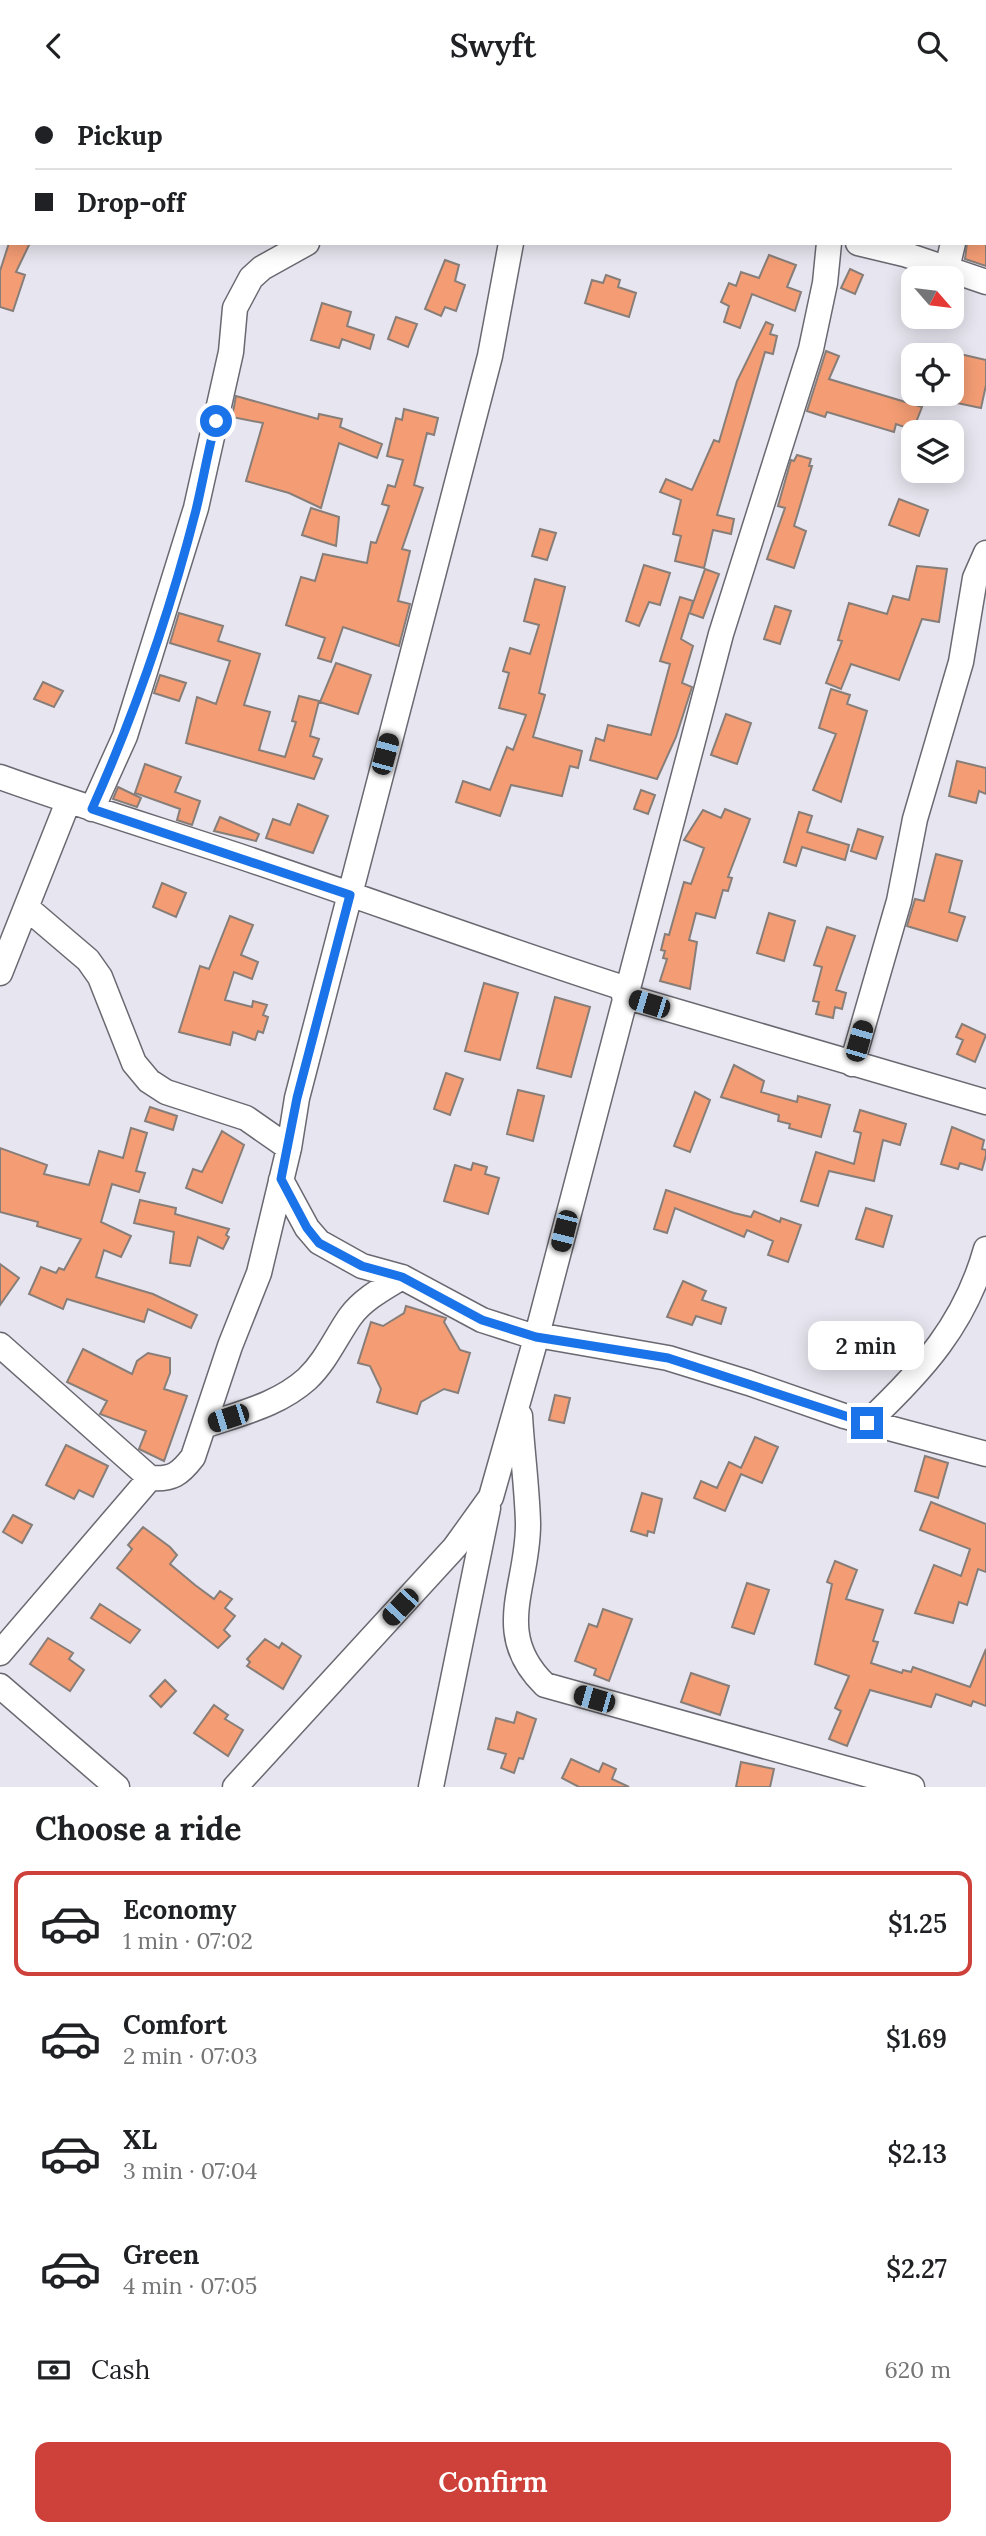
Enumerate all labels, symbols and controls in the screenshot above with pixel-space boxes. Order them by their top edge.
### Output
text: Swyft [450,25,536,66]
icon: back [35,27,73,65]
icon: search [913,27,951,65]
text: Pickup [77,119,163,152]
text: Drop-off [77,186,185,219]
north arrow [901,266,964,329]
map controls [901,266,964,483]
button: locate [901,343,964,406]
route start [200,405,232,437]
button: layers [901,420,964,483]
car [370,731,401,777]
car [626,988,673,1020]
car [844,1018,875,1064]
car [549,1208,580,1254]
callout: 2 min [809,1321,925,1371]
text: 2 min [836,1331,896,1360]
car [205,1402,252,1434]
route end [851,1407,883,1439]
car [378,1584,423,1630]
car [571,1683,618,1715]
text: Choose a ride [35,1808,242,1849]
icon: car [39,1892,102,1955]
text: Economy [123,1893,236,1926]
text: $1.25 [888,1907,947,1940]
text: 1 min · 07:02 [123,1926,253,1955]
icon: car [39,2007,102,2070]
text: Comfort [123,2008,227,2041]
text: $1.69 [886,2022,947,2055]
text: 2 min · 07:03 [123,2041,257,2070]
icon: car [39,2122,102,2185]
text: XL [123,2123,157,2156]
text: $2.13 [887,2137,947,2170]
text: 3 min · 07:04 [123,2156,258,2185]
icon: car [39,2237,102,2300]
text: Green [123,2238,199,2271]
text: $2.27 [886,2252,947,2285]
text: 4 min · 07:05 [123,2271,257,2300]
icon: cash [35,2351,73,2389]
text: Cash [91,2353,150,2386]
text: 620 m [884,2355,951,2384]
button: Confirm [35,2442,951,2522]

